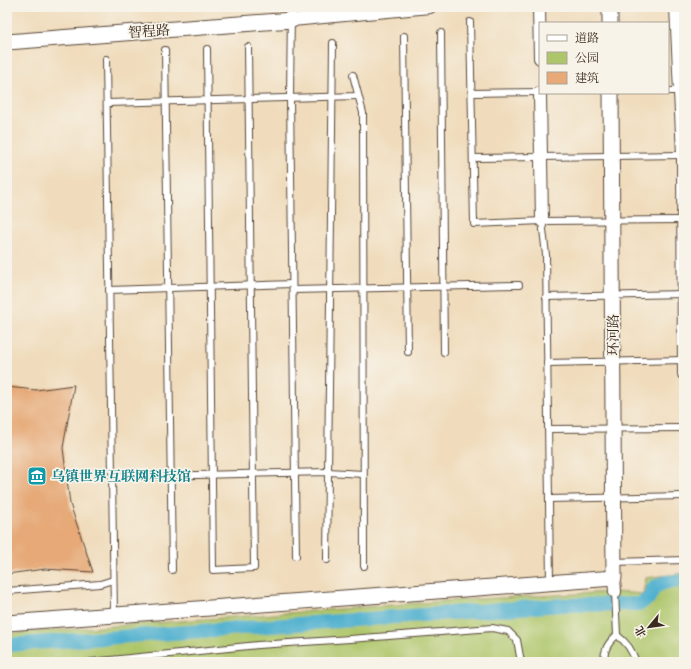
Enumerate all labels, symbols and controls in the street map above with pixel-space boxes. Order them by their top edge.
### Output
street label: 智程路 [127,22,171,43]
legend [539,22,669,94]
text: 道路 [575,31,599,47]
text: 公园 [575,51,599,67]
text: 建筑 [575,71,599,87]
street label: 环河路 [605,314,624,356]
museum icon: 乌镇世界互联网科技馆 [26,465,48,487]
place label: 乌镇世界互联网科技馆 [51,468,191,487]
north arrow [629,607,669,647]
text: 北 [632,623,651,640]

